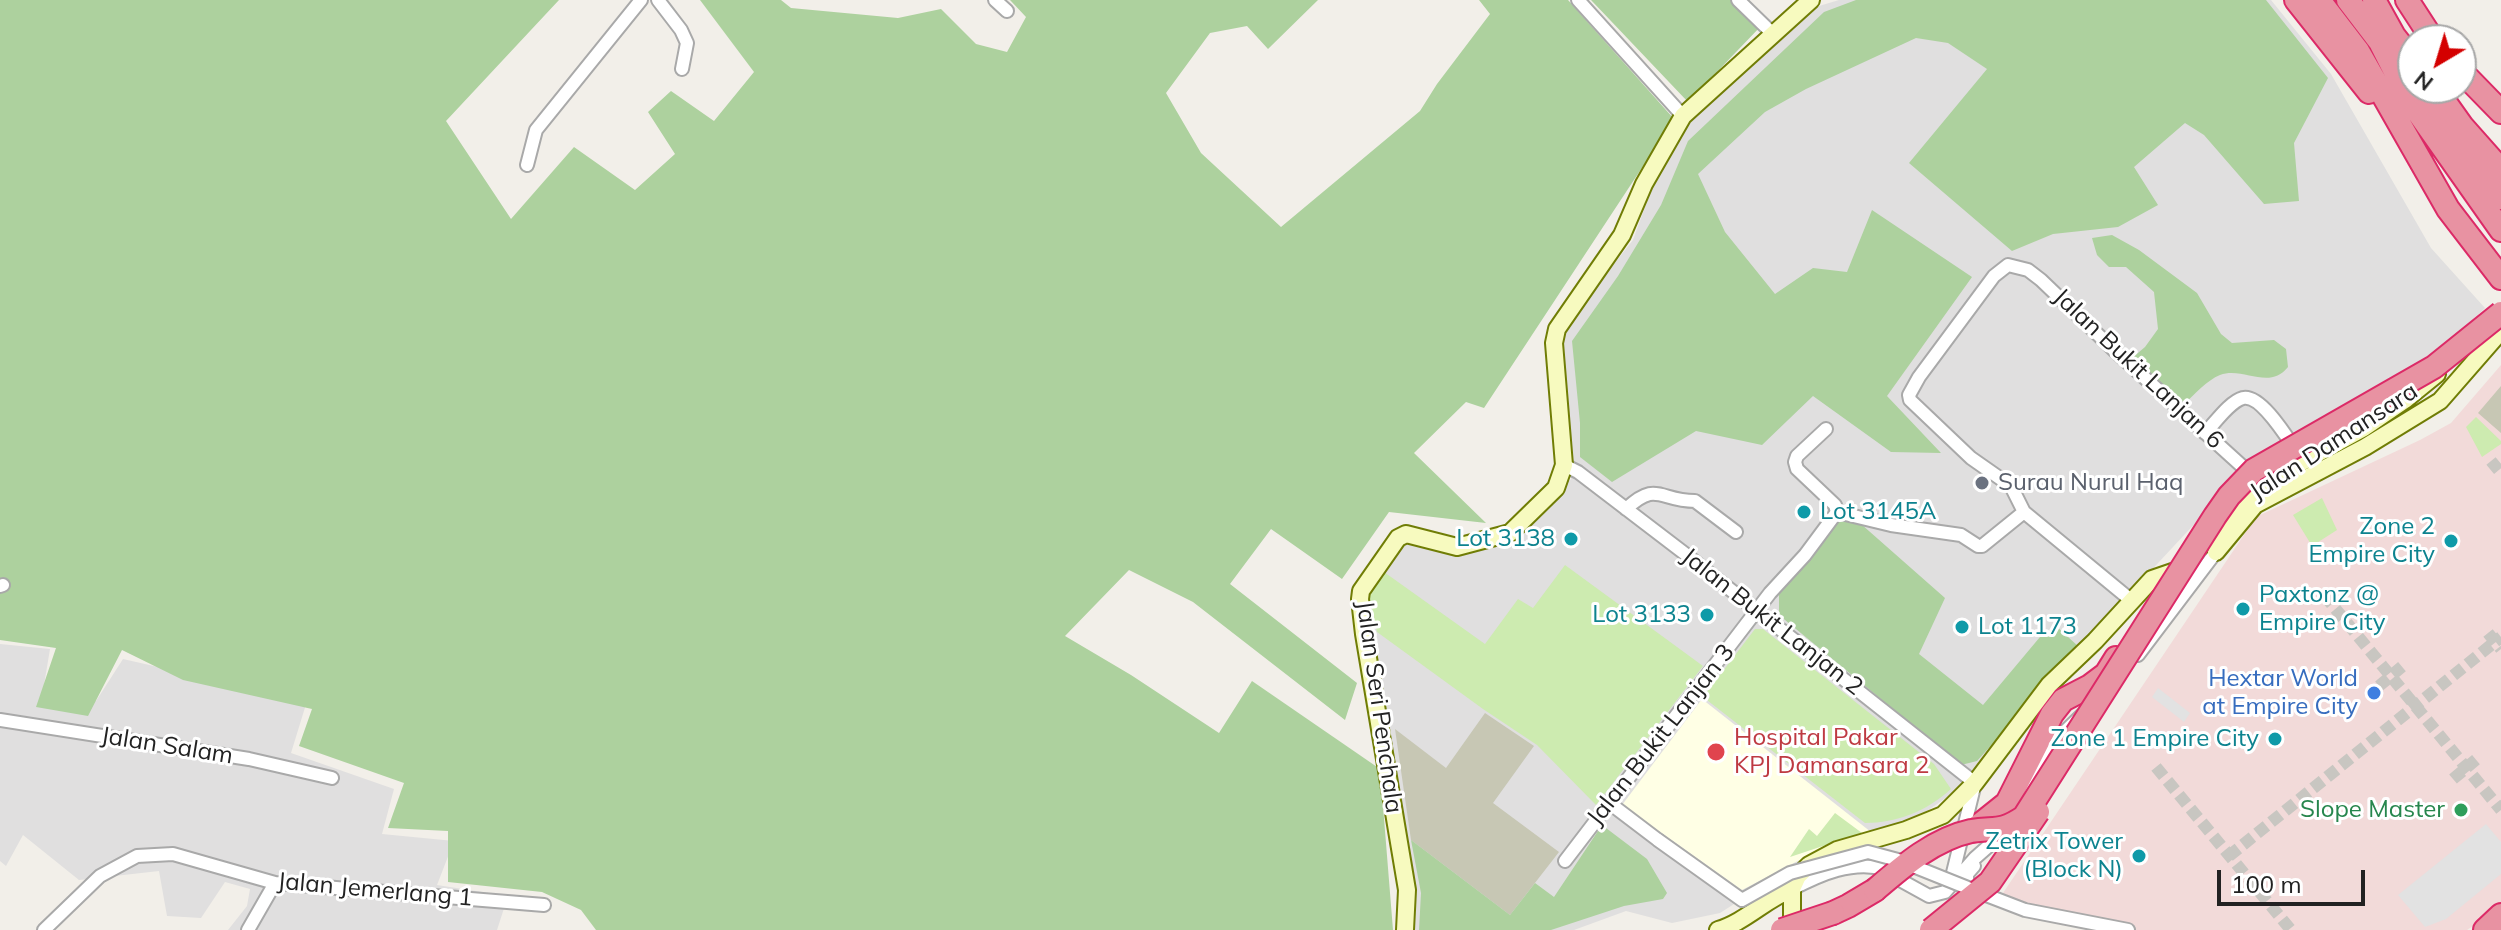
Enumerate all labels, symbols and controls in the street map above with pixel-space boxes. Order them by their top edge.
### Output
north arrow [2397,24,2477,104]
text: N [2408,65,2439,97]
street label: Jalan Bukit Lanjan 6 [2047,283,2229,455]
street label: Jalan Damansara [2245,377,2423,507]
place label: Surau Nurul Haq [1998,469,2183,497]
marker: Surau Nurul Haq [1973,474,1991,492]
place label: Lot 3145A [1820,498,1936,526]
marker: Lot 3145A [1795,503,1813,521]
place label: Zone 2 Empire City [2308,513,2435,569]
place label: Lot 3138 [1456,525,1555,553]
marker: Lot 3138 [1562,530,1580,548]
marker: Zone 2 Empire City [2442,532,2460,550]
street label: Jalan Bukit Lanjan 2 [1676,542,1868,702]
place label: Paxtonz @ Empire City [2259,581,2386,637]
street label: Jalan Seri Penchala [1350,599,1408,815]
marker: Paxtonz @ Empire City [2234,600,2252,618]
place label: Lot 3133 [1592,601,1691,629]
marker: Lot 3133 [1698,606,1716,624]
place label: Lot 1173 [1978,613,2077,641]
marker: Lot 1173 [1953,618,1971,636]
street label: Jalan Bukit Lanjan 3 [1581,639,1741,831]
place label: Hextar World at Empire City [2202,665,2358,721]
marker: Hextar World at Empire City [2365,684,2383,702]
street label: Jalan Salam [99,721,235,771]
place label: Hospital Pakar KPJ Damansara 2 [1734,724,1929,780]
place label: Zone 1 Empire City [2051,725,2259,753]
marker: Zone 1 Empire City [2266,730,2284,748]
marker: Hospital Pakar KPJ Damansara 2 [1705,741,1727,763]
place label: Slope Master [2300,796,2445,824]
marker: Slope Master [2452,801,2470,819]
place label: Zetrix Tower (Block N) [1985,828,2123,884]
marker: Zetrix Tower (Block N) [2130,847,2148,865]
scale bar [2221,854,2369,904]
street label: Jalan Jemerlang 1 [276,867,474,913]
text: 100 m [2231,869,2302,899]

